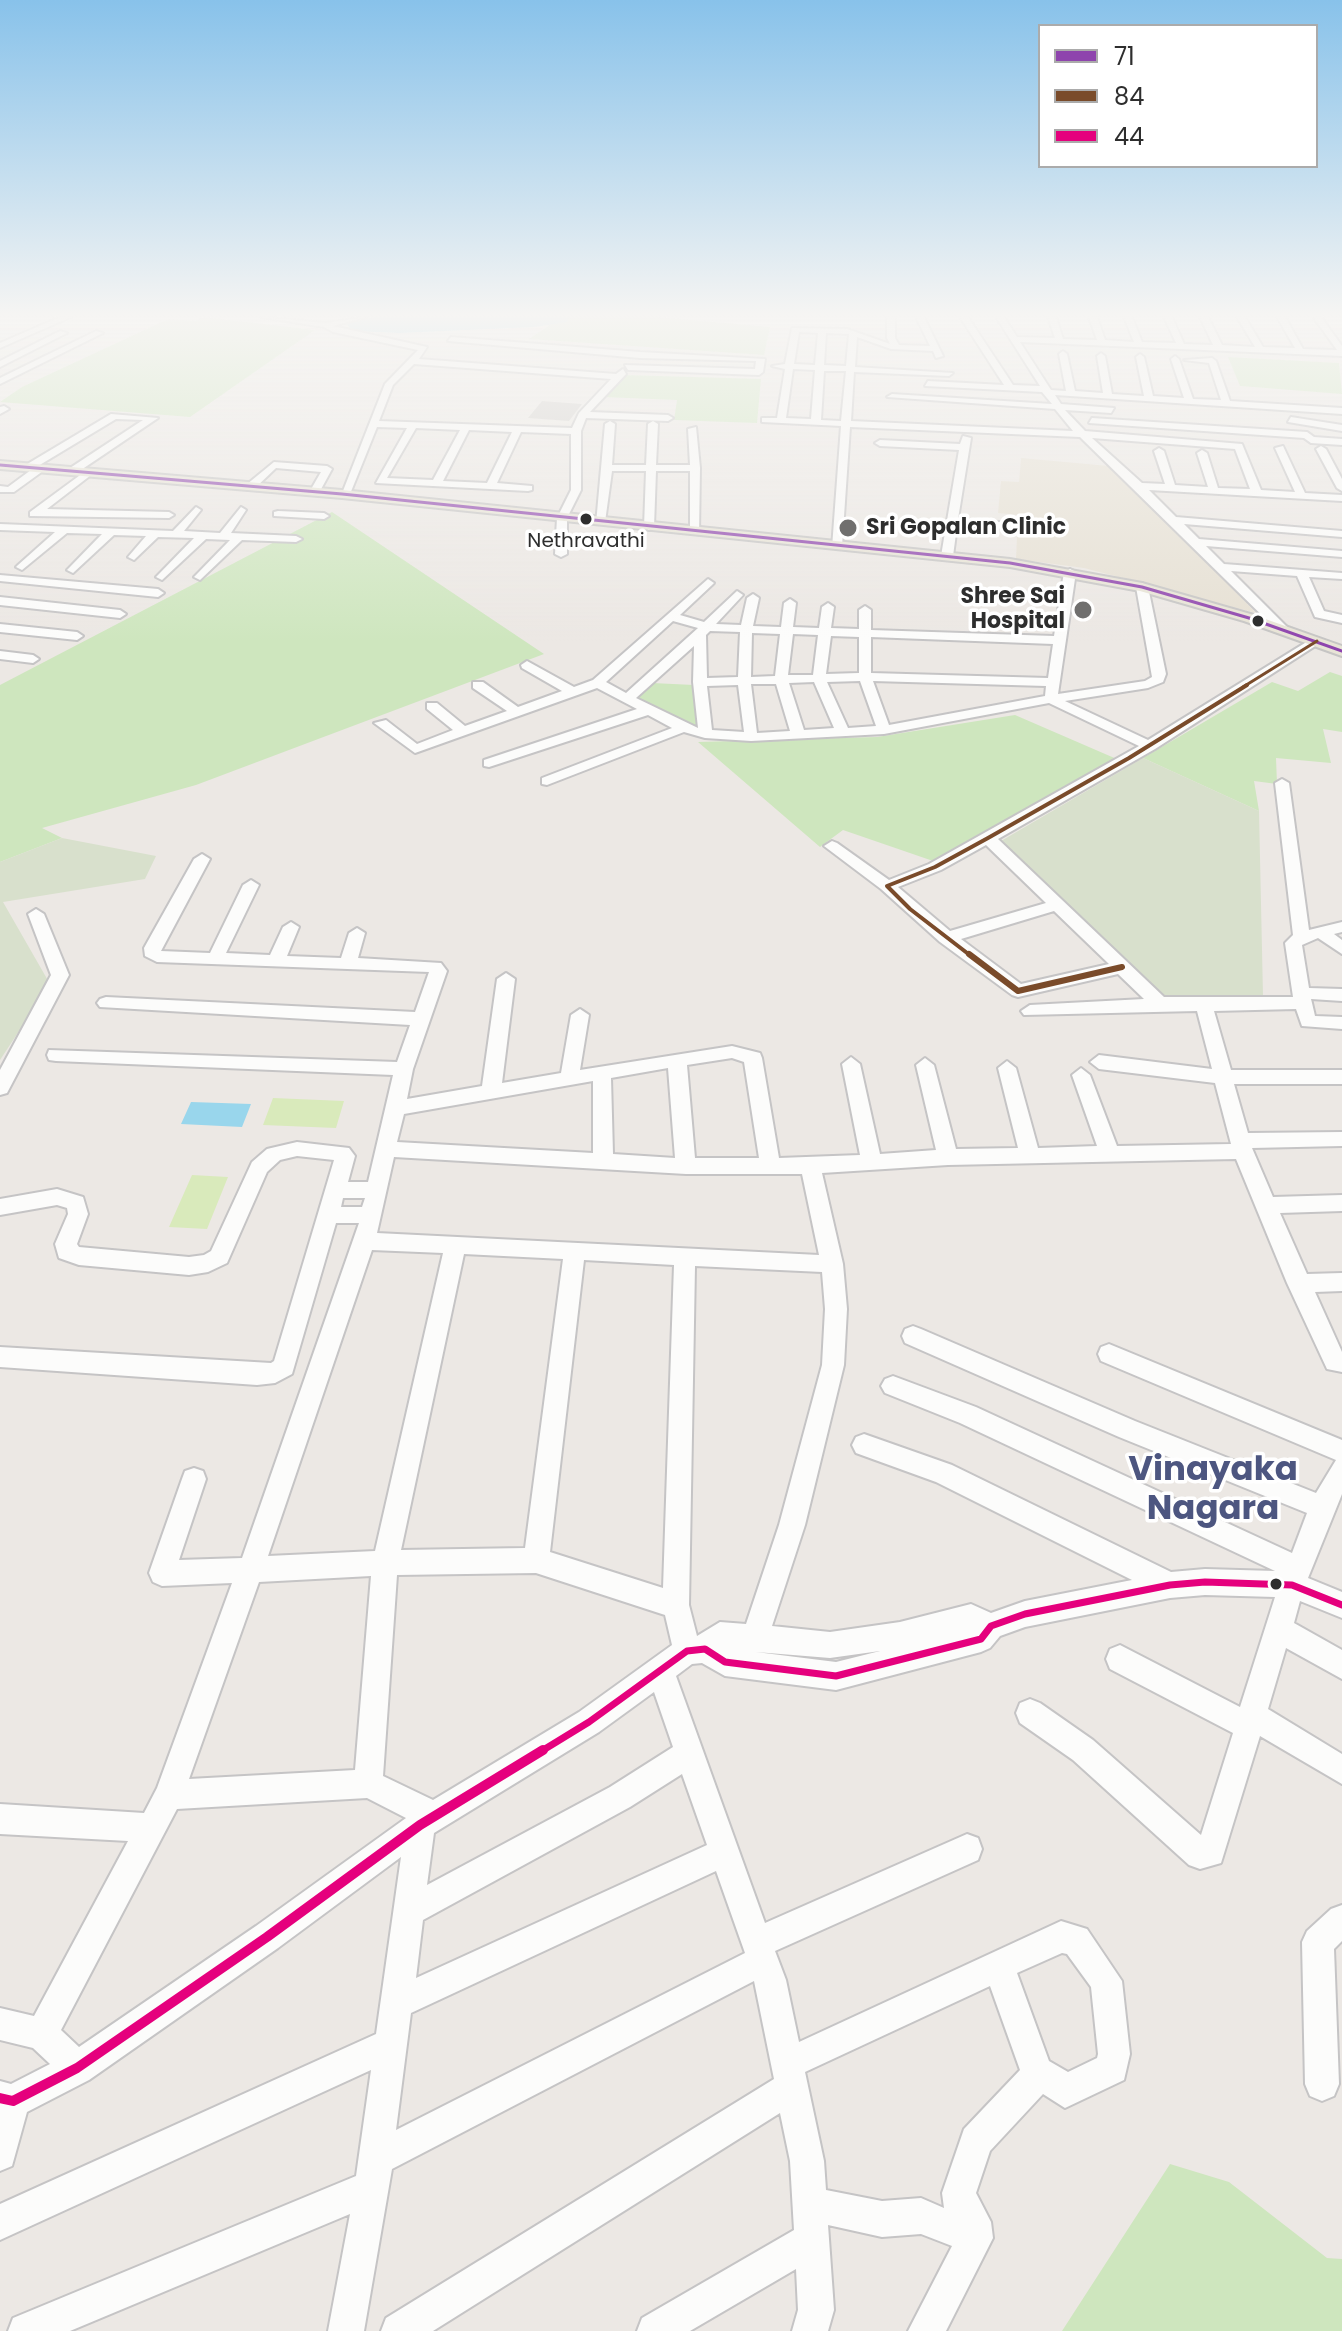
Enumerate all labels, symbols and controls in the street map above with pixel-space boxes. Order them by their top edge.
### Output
legend [1038,24,1318,168]
text: 71 [1114,40,1135,73]
text: 84 [1114,80,1144,113]
text: 44 [1114,120,1144,153]
marker: Nethravathi [578,511,594,527]
place label: Sri Gopalan Clinic [866,515,1066,541]
marker: Sri Gopalan Clinic [837,517,859,539]
place label: Nethravathi [527,530,645,554]
place label: Shree Sai Hospital [961,584,1065,636]
marker: Shree Sai Hospital [1072,599,1094,621]
unlabelled marker [1250,613,1266,629]
district label: Vinayaka Nagara [1128,1451,1298,1530]
unlabelled marker [1268,1576,1284,1592]

